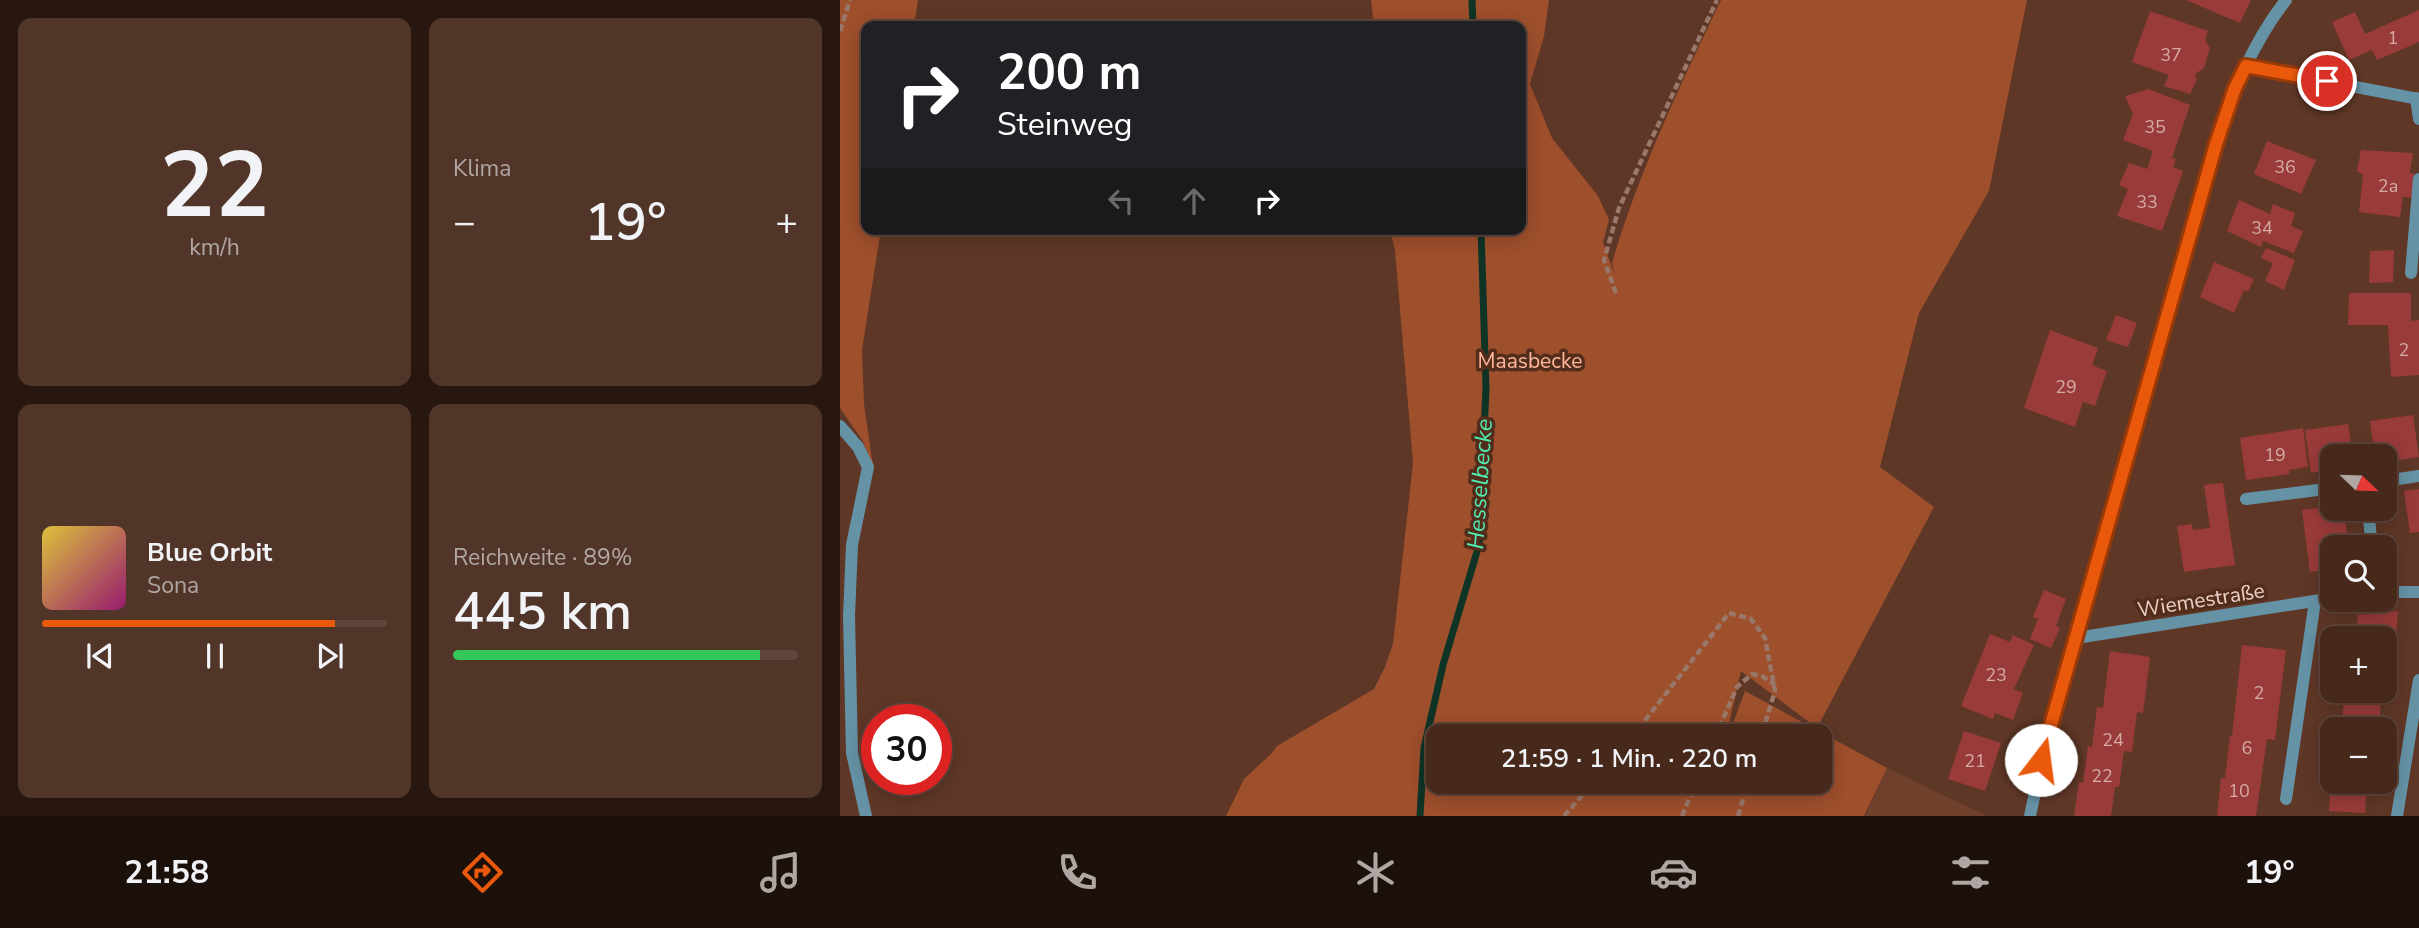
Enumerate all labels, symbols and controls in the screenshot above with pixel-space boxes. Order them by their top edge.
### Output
house number: 1 [2388,26,2398,50]
text: 200 m [997,39,1141,106]
house number: 37 [2160,43,2182,67]
icon: right [882,49,973,140]
pin [2297,51,2357,111]
icon: arrive [2308,62,2346,100]
text: Steinweg [997,103,1133,146]
house number: 35 [2144,115,2166,139]
text: 22 [160,124,269,248]
text: Klima [453,153,511,184]
house number: 36 [2274,155,2296,179]
house number: 2a [2378,174,2398,198]
icon: left [1102,182,1140,220]
icon: ahead [1175,182,1213,220]
icon: right [1248,182,1286,220]
text: 19° [585,187,666,258]
house number: 33 [2136,190,2158,214]
text: − [453,197,476,248]
text: + [775,197,798,248]
house number: 34 [2251,216,2273,240]
text: km/h [189,232,240,263]
house number: 2 [2399,338,2409,362]
park label: Maasbecke [1478,347,1582,375]
house number: 29 [2055,375,2077,399]
water label: Hesselbecke [1460,418,1500,550]
house number: 19 [2264,443,2286,467]
north arrow [2320,444,2398,522]
map controls [2320,444,2397,794]
text: Blue Orbit [147,535,272,570]
button: search [2320,535,2397,612]
text: Reichweite · 89% [453,542,632,573]
text: Sona [147,570,199,601]
text: 445 km [453,576,632,647]
street label: Wiemestraße [2135,576,2267,624]
button: + [2320,626,2397,703]
icon: previous [81,637,119,675]
icon: pause [196,637,234,675]
icon: next [311,637,349,675]
house number: 23 [1985,663,2007,687]
house number: 2 [2254,681,2264,705]
speed limit sign: 30 [861,704,952,795]
button: − [2320,717,2397,794]
position arrow [2004,723,2078,797]
house number: 24 [2102,728,2124,752]
house number: 6 [2242,736,2252,760]
text: 21:59 · 1 Min. · 220 m [1501,741,1757,776]
house number: 21 [1964,749,1986,773]
house number: 22 [2091,764,2113,788]
house number: 10 [2228,779,2250,803]
icon: directions [458,848,507,897]
icon: music [756,848,805,897]
icon: phone [1053,848,1102,897]
icon: climate [1351,848,1400,897]
icon: car [1649,848,1698,897]
icon: filters [1946,848,1995,897]
text: 21:58 [124,851,209,894]
text: 19° [2244,851,2295,894]

